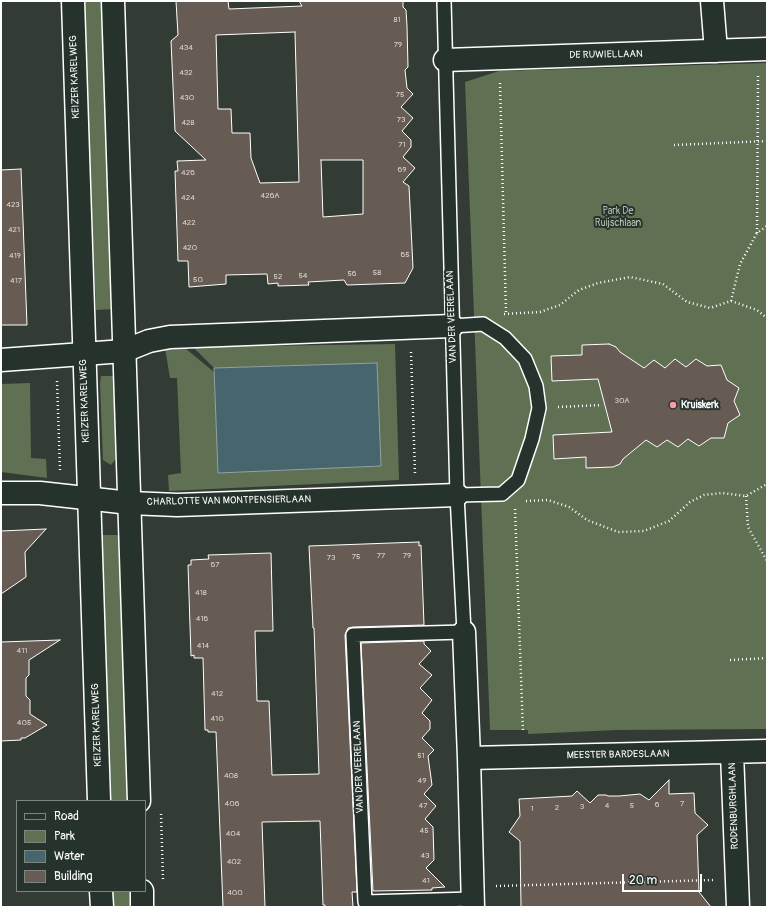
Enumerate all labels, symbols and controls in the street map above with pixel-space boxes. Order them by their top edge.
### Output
house number: 81 [393,15,401,25]
street label: KEIZER KARELWEG [68,35,82,119]
house number: 79 [394,40,402,50]
house number: 434 [179,43,193,53]
street label: DE RUWIELLAAN [569,48,643,62]
house number: 432 [179,68,193,78]
house number: 75 [396,90,404,100]
house number: 430 [180,93,194,103]
house number: 73 [397,115,405,125]
house number: 428 [181,118,195,128]
house number: 71 [398,140,406,150]
house number: 69 [398,165,406,175]
house number: 426 [181,168,195,178]
house number: 426A [261,191,279,201]
house number: 424 [181,193,195,203]
house number: 423 [6,200,20,210]
park label: Park De Ruijschlaan [595,205,641,228]
house number: 422 [182,218,196,228]
house number: 421 [8,225,20,235]
house number: 420 [183,243,197,253]
house number: 65 [401,250,409,260]
house number: 419 [9,251,21,261]
house number: 58 [373,268,381,278]
house number: 56 [348,269,356,279]
street label: VAN DER VEERELAAN [444,270,460,364]
house number: 54 [299,271,307,281]
house number: 52 [274,272,282,282]
house number: 50 [193,275,203,285]
house number: 417 [10,276,22,286]
street label: KEIZER KARELWEG [78,359,92,443]
house number: 30A [614,396,630,406]
place label: Kruiskerk [681,399,719,411]
marker: Kruiskerk [668,400,678,410]
street label: CHARLOTTE VAN MONTPENSIERLAAN [147,494,311,508]
house number: 77 [377,551,385,561]
house number: 79 [403,551,411,561]
house number: 75 [352,552,360,562]
house number: 73 [327,553,335,563]
house number: 67 [211,560,219,570]
house number: 418 [195,588,207,598]
house number: 416 [196,614,208,624]
house number: 414 [197,641,209,651]
house number: 411 [17,646,27,656]
street label: KEIZER KARELWEG [90,683,104,767]
house number: 412 [211,689,223,699]
house number: 410 [210,714,224,724]
house number: 405 [17,718,31,728]
street label: VAN DER VEERELAAN [351,720,367,814]
street label: MEESTER BARDESLAAN [567,748,669,762]
house number: 51 [417,751,425,761]
street label: RODENBURGHLAAN [726,762,742,850]
house number: 408 [224,771,238,781]
house number: 49 [418,776,426,786]
house number: 406 [225,799,239,809]
house number: 7 [680,799,684,809]
legend [16,800,146,892]
house number: 6 [655,800,659,810]
house number: 47 [419,801,427,811]
house number: 4 [605,801,609,811]
house number: 5 [630,801,634,811]
house number: 3 [580,802,584,812]
house number: 2 [555,803,559,813]
house number: 1 [530,804,534,814]
text: Road [54,809,79,824]
house number: 45 [420,826,428,836]
text: Park [54,829,75,844]
house number: 404 [226,829,240,839]
text: Water [54,849,85,864]
house number: 43 [420,851,430,861]
house number: 402 [227,857,241,867]
scale bar [624,866,704,892]
text: Building [54,869,93,884]
text: 20 m [629,873,657,888]
house number: 41 [422,876,430,886]
house number: 400 [227,888,243,898]

